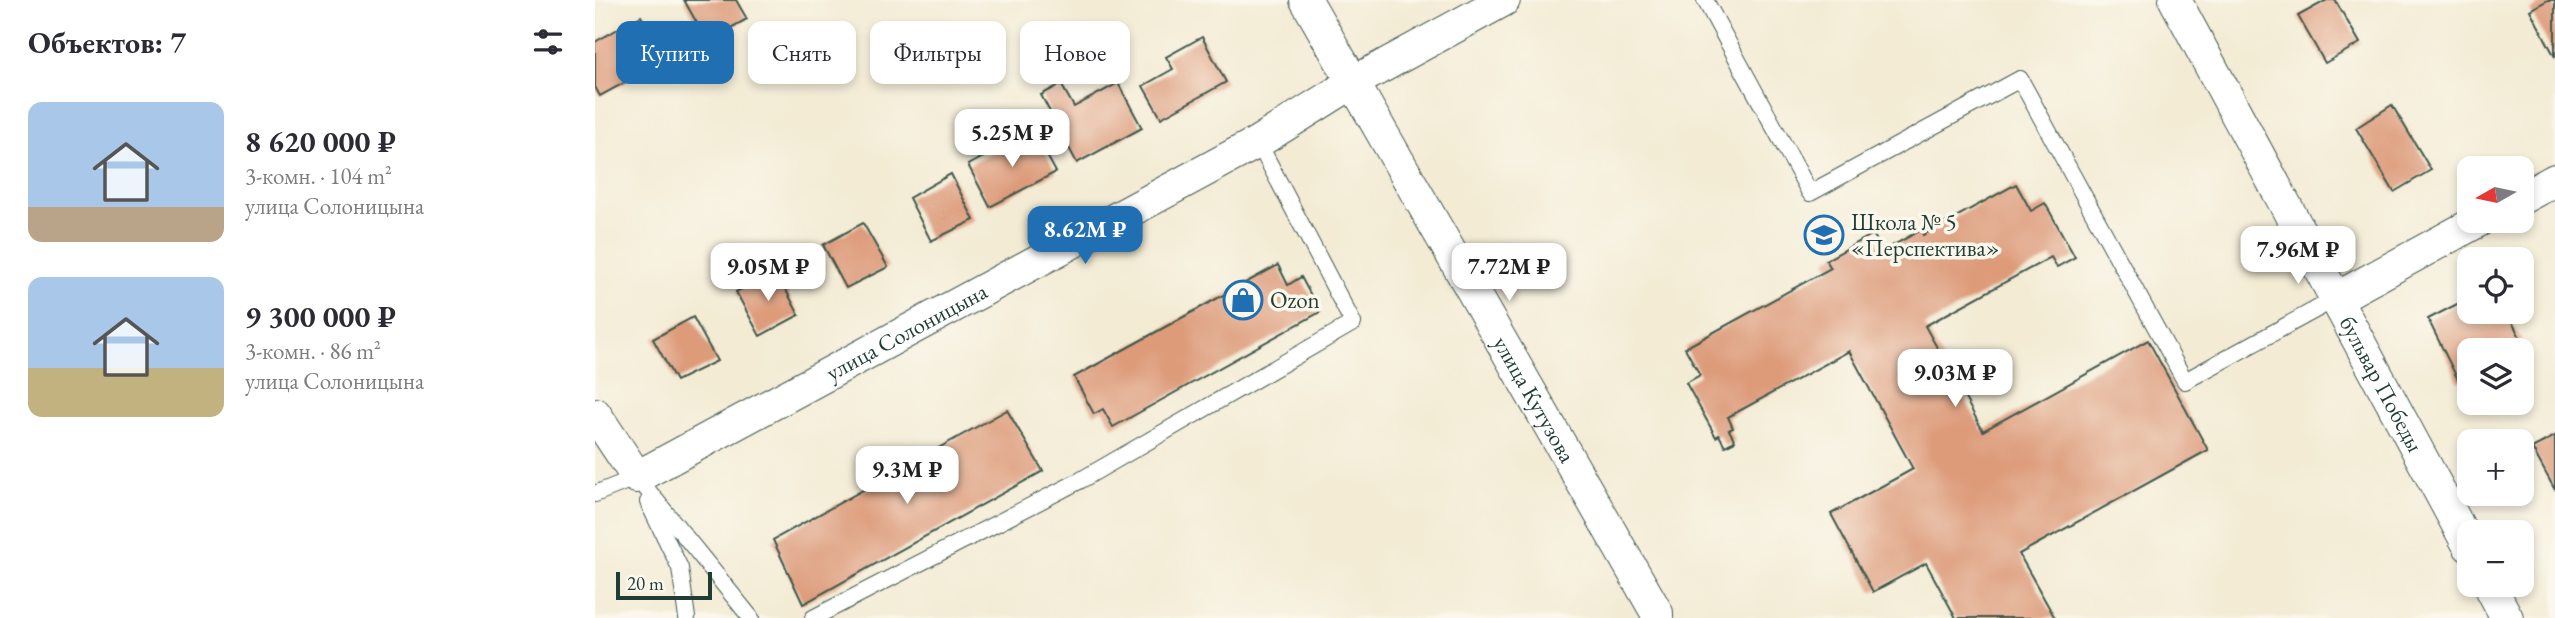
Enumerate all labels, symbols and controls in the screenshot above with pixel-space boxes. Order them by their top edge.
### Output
chip: Купить [616,21,734,84]
chip: Снять [748,21,856,84]
chip: Фильтры [870,21,1006,84]
chip: Новое [1020,21,1130,84]
text: Объектов: 7 [28,23,186,62]
icon: filters [529,23,567,61]
pin: 5.25M ₽ [947,110,1077,169]
text: 5.25M ₽ [971,117,1053,147]
text: 8 620 000 ₽ [245,122,396,161]
icon: home [84,130,168,214]
north arrow [2457,156,2534,233]
map controls [2457,156,2534,597]
text: 3-комн. · 104 m² [245,161,392,191]
text: улица Солоницына [245,191,424,221]
pin: 8.62M ₽ [1020,206,1150,266]
place label: Школа № 5 «Перспектива» [1851,207,1999,263]
text: 8.62M ₽ [1044,214,1126,244]
school or university icon: Школа № 5 «Перспектива» [1803,214,1845,256]
pin: 7.96M ₽ [2233,226,2363,286]
text: 7.96M ₽ [2257,234,2339,264]
pin: 9.05M ₽ [703,244,833,303]
pin: 7.72M ₽ [1444,244,1574,303]
button: locate [2457,247,2534,324]
text: 9.05M ₽ [727,251,809,281]
text: 7.72M ₽ [1468,251,1550,281]
street label: улица Солоницына [821,275,993,387]
shop icon: Ozon [1222,279,1264,321]
place label: Ozon [1270,285,1320,315]
text: 9 300 000 ₽ [245,297,396,336]
icon: home [84,305,168,389]
street label: бульвар Победы [2333,311,2431,457]
street label: улица Кутузова [1487,331,1583,469]
text: 3-комн. · 86 m² [245,336,381,366]
button: layers [2457,338,2534,415]
pin: 9.03M ₽ [1890,350,2020,409]
text: 9.03M ₽ [1914,357,1996,387]
text: улица Солоницына [245,366,424,396]
button: + [2457,429,2534,506]
pin: 9.3M ₽ [850,447,964,506]
text: 9.3M ₽ [872,454,942,484]
button: − [2457,520,2534,597]
scale bar [616,569,712,601]
text: 20 m [627,571,664,596]

